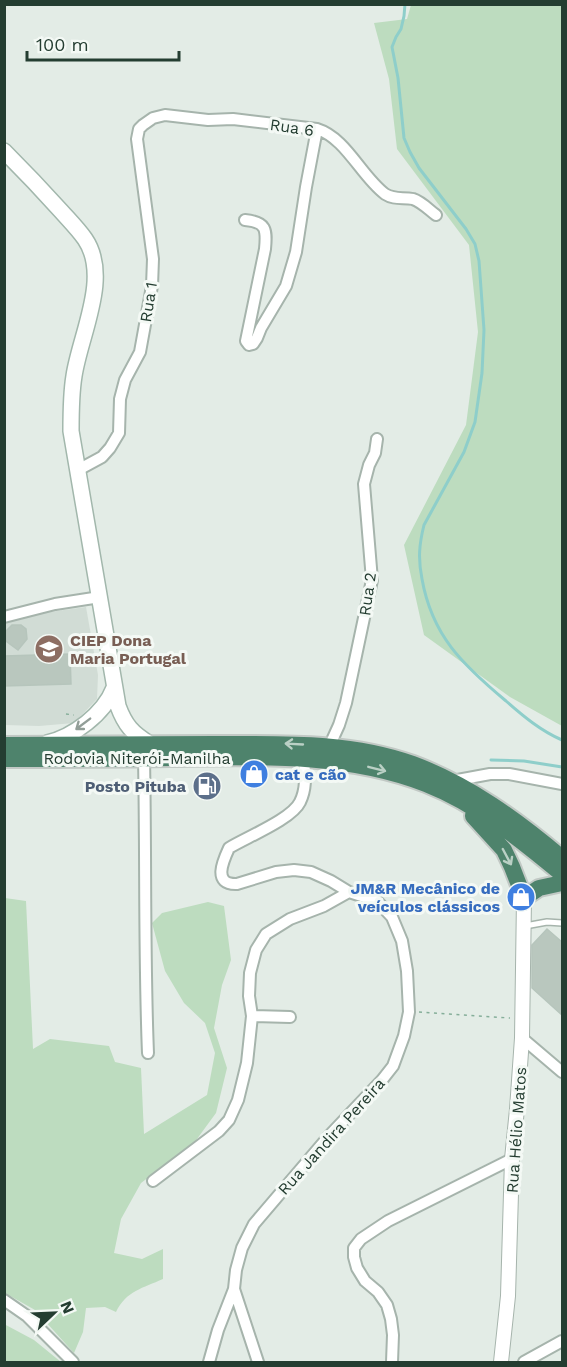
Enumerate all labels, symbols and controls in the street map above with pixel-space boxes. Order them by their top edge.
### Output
scale bar [27,24,178,62]
text: 100 m [36,34,89,55]
street label: Rua 6 [269,115,315,140]
street label: Rua 1 [136,281,161,324]
street label: Rua 2 [355,571,380,617]
place label: CIEP Dona Maria Portugal [70,631,187,668]
school or university icon: CIEP Dona Maria Portugal [33,633,65,665]
one-way arrow [76,717,92,730]
one-way arrow [285,739,305,750]
street label: Rodovia Niterói-Manilha [43,749,231,768]
shop icon: cat e cão [238,758,270,790]
one-way arrow [367,763,386,775]
place label: cat e cão [275,765,347,784]
fuel station icon: Posto Pituba [191,770,223,802]
place label: Posto Pituba [85,777,187,796]
one-way arrow [502,848,513,866]
place label: JM&R Mecânico de veículos clássicos [350,879,500,916]
shop icon: JM&R Mecânico de veículos clássicos [505,881,537,913]
street label: Rua Hélio Matos [503,1066,530,1194]
street label: Rua Jandira Pereira [274,1074,389,1199]
north arrow [24,1283,84,1343]
text: N [56,1298,78,1317]

